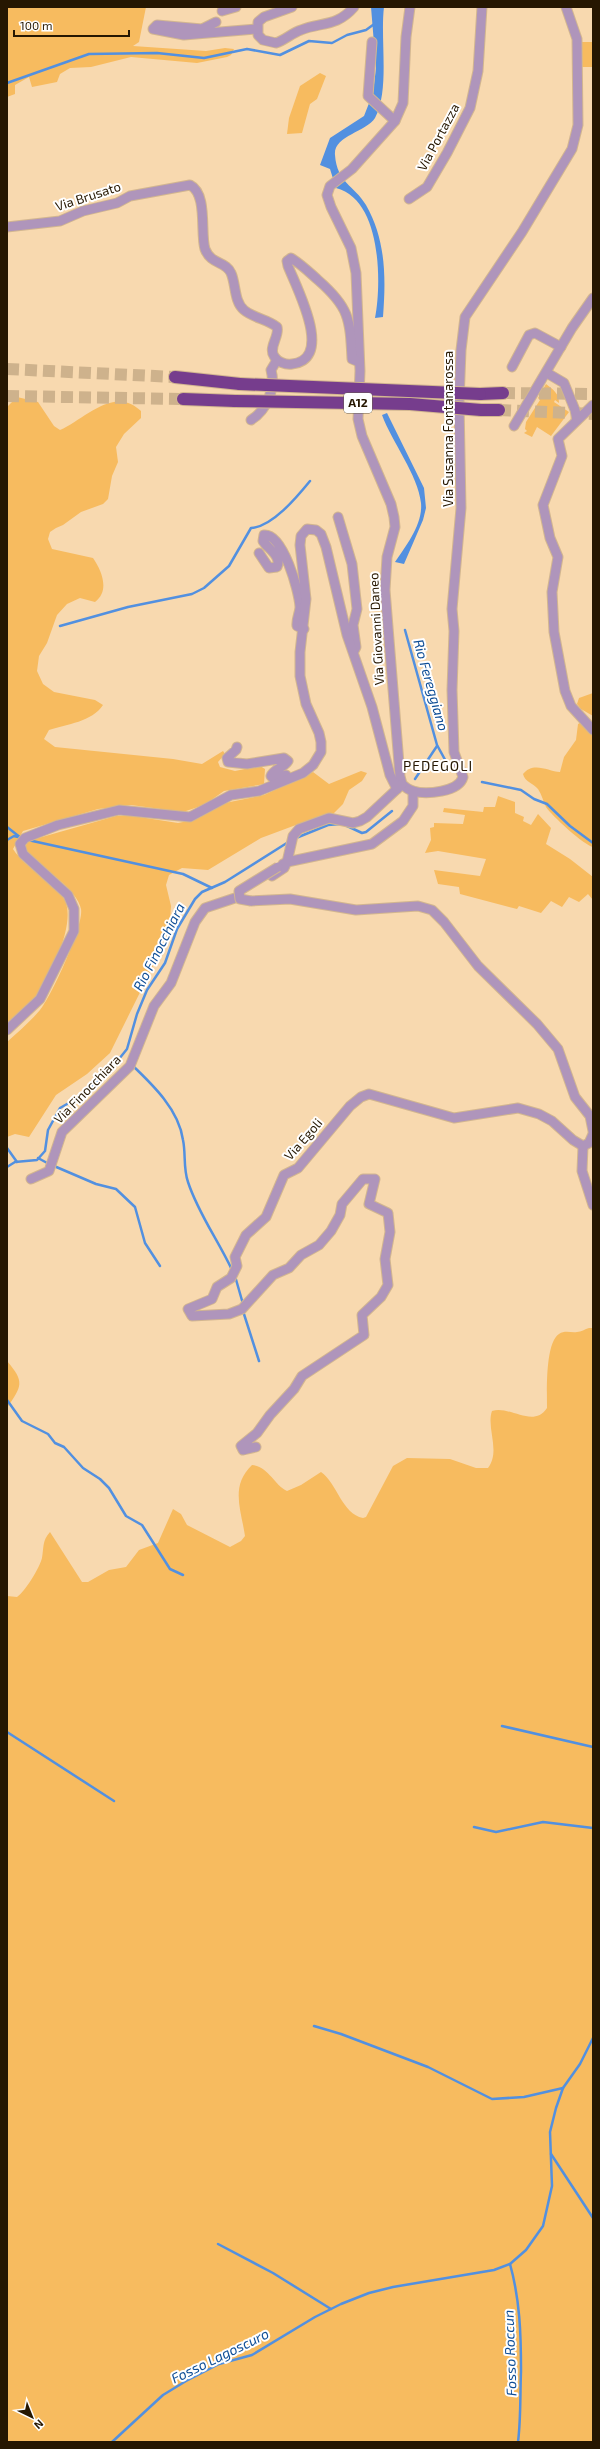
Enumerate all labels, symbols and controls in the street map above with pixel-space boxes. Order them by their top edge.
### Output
scale bar [14,12,129,38]
text: 100 m [20,18,52,32]
street label: Via Portazza [414,101,462,173]
street label: Via Brusato [53,178,123,214]
street label: Via Susanna Fontanarossa [440,351,456,507]
road number: A12 [344,393,372,413]
street label: Via Giovanni Daneo [365,572,387,686]
water label: Rio Fereggiano [410,637,453,733]
district label: PEDEGOLI [403,757,473,774]
water label: Rio Finocchiara [129,900,188,994]
street label: Via Finocchiara [50,1051,124,1127]
street label: Via Egoli [281,1115,325,1163]
water label: Fosso Roccun [499,2310,520,2396]
water label: Fosso Lagoscuro [168,2325,272,2387]
north arrow [12,2397,52,2437]
text: N [32,2417,47,2432]

